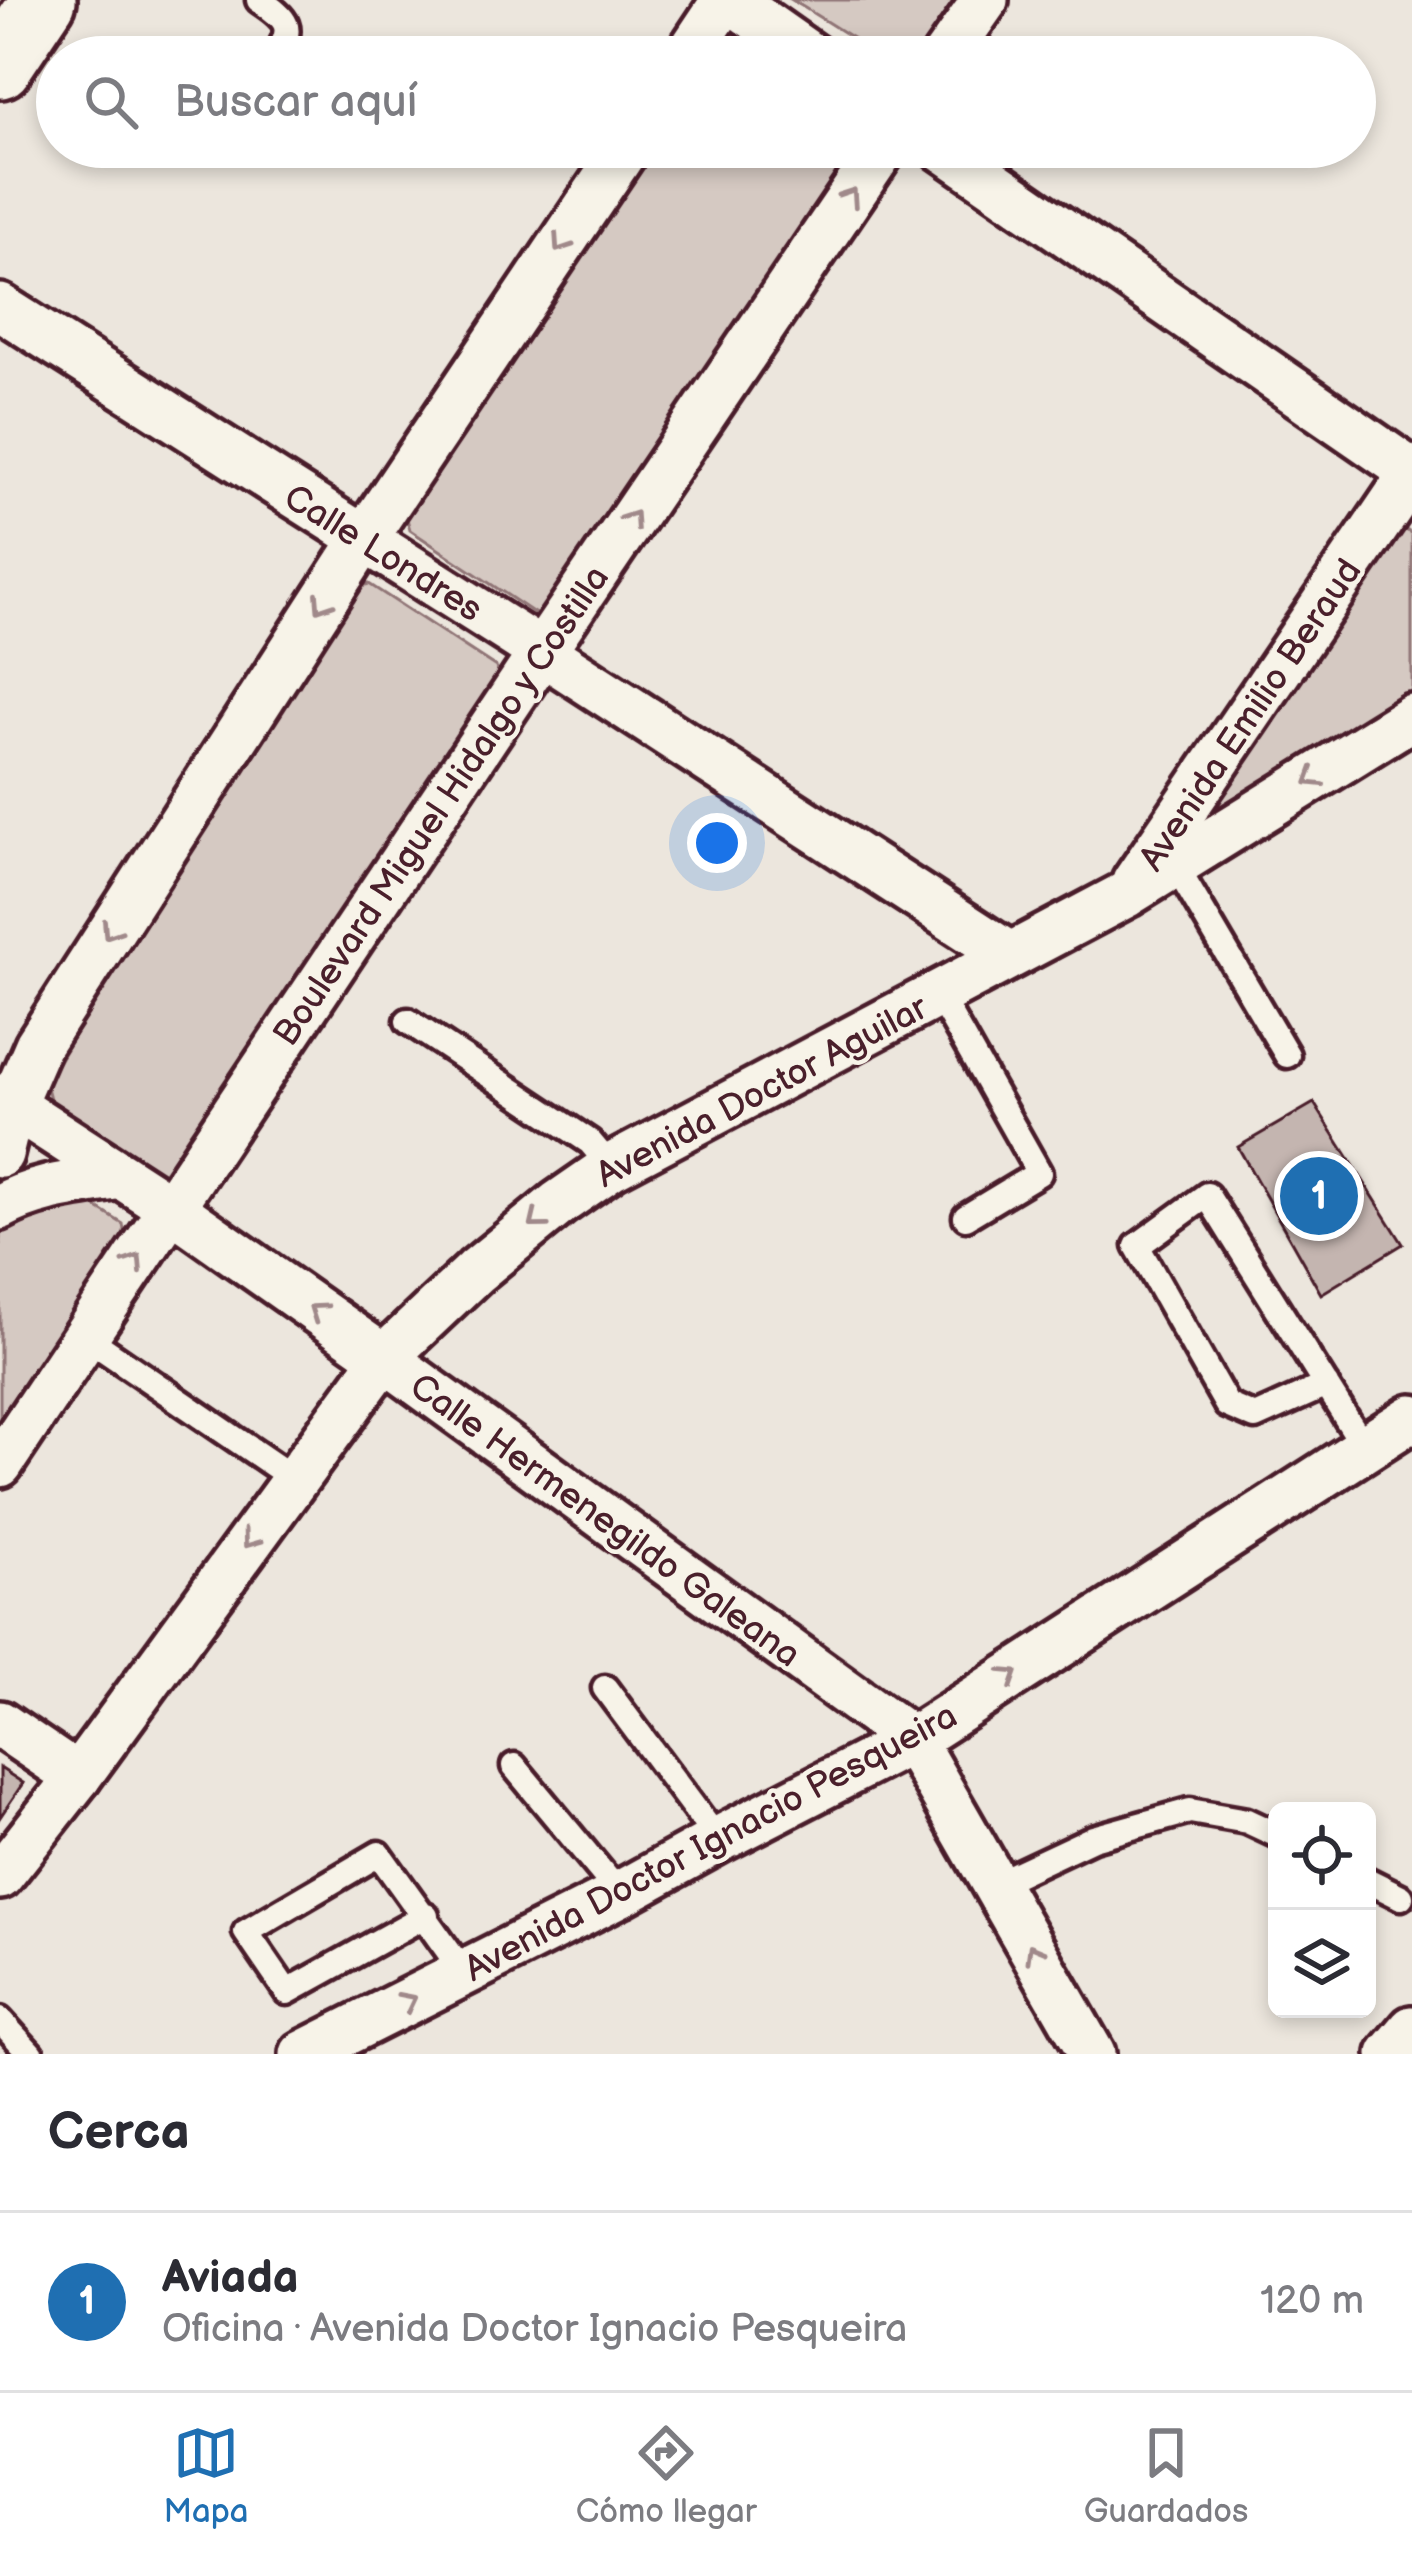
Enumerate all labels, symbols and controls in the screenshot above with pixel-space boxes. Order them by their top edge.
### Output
search box [36,36,1376,168]
icon: search [78,69,144,135]
text: Buscar aquí [174,75,417,130]
one-way arrow [836,187,858,209]
one-way arrow [554,231,576,253]
street label: Calle Londres [276,476,490,632]
one-way arrow [618,511,640,533]
street label: Avenida Emilio Beraud [1131,551,1371,879]
street label: Boulevard Miguel Hidalgo y Costilla [265,558,619,1054]
one-way arrow [314,590,336,612]
one-way arrow [1304,765,1326,787]
your location [687,813,747,873]
one-way arrow [102,918,124,940]
street label: Avenida Doctor Aguilar [589,986,936,1198]
pin: 1 [1280,1151,1358,1241]
one-way arrow [529,1207,551,1228]
one-way arrow [120,1254,142,1276]
one-way arrow [308,1303,330,1325]
street label: Calle Hermenegildo Galeana [401,1365,808,1677]
one-way arrow [242,1527,264,1548]
one-way arrow [997,1669,1019,1691]
street label: Avenida Doctor Ignacio Pesqueira [458,1695,965,1992]
map controls [1268,1802,1376,2018]
button: locate [1268,1802,1376,1910]
button: layers [1268,1910,1376,2018]
one-way arrow [1025,1944,1048,1965]
one-way arrow [395,1993,417,2016]
text: Cerca [48,2102,190,2163]
text: Aviada [162,2251,299,2306]
text: 1 [79,2278,95,2325]
text: 120 m [1260,2278,1364,2325]
text: Oficina · Avenida Doctor Ignacio Pesqueira [162,2306,907,2353]
tab: Mapa [164,2420,249,2532]
tab: Cómo llegar [576,2420,757,2532]
tab: Guardados [1084,2420,1248,2532]

